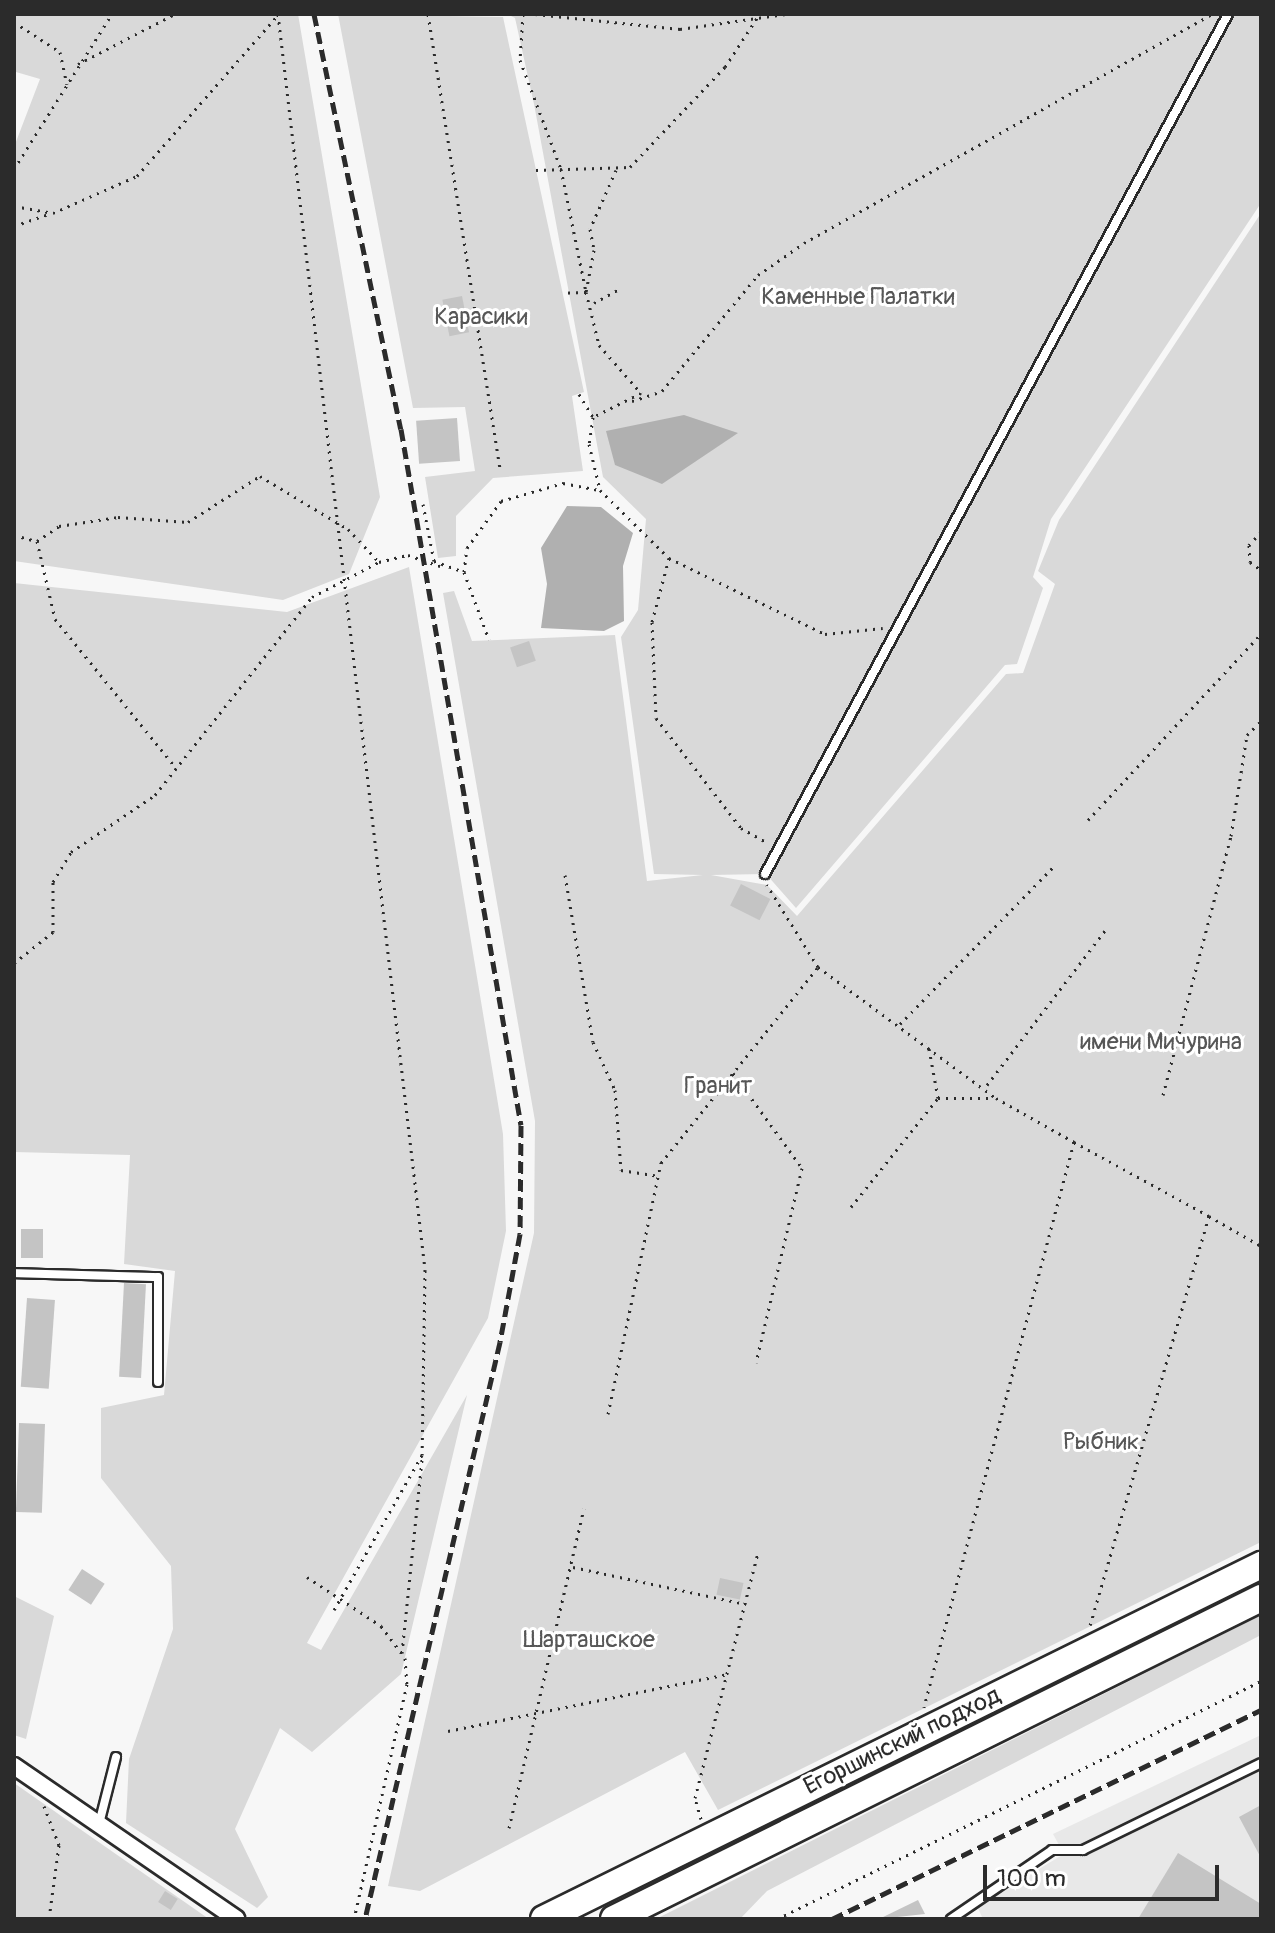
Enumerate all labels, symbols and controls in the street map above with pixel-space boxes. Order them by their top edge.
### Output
park label: Каменные Палатки [761,283,955,311]
park label: Карасики [434,303,528,331]
park label: имени Мичурина [1080,1028,1242,1056]
park label: Гранит [684,1072,752,1100]
park label: Рыбник [1063,1428,1139,1456]
park label: Шарташское [523,1626,655,1654]
street label: Егоршинский подход [799,1681,1005,1801]
scale bar [987,1849,1223,1899]
text: 100 m [997,1864,1066,1893]

